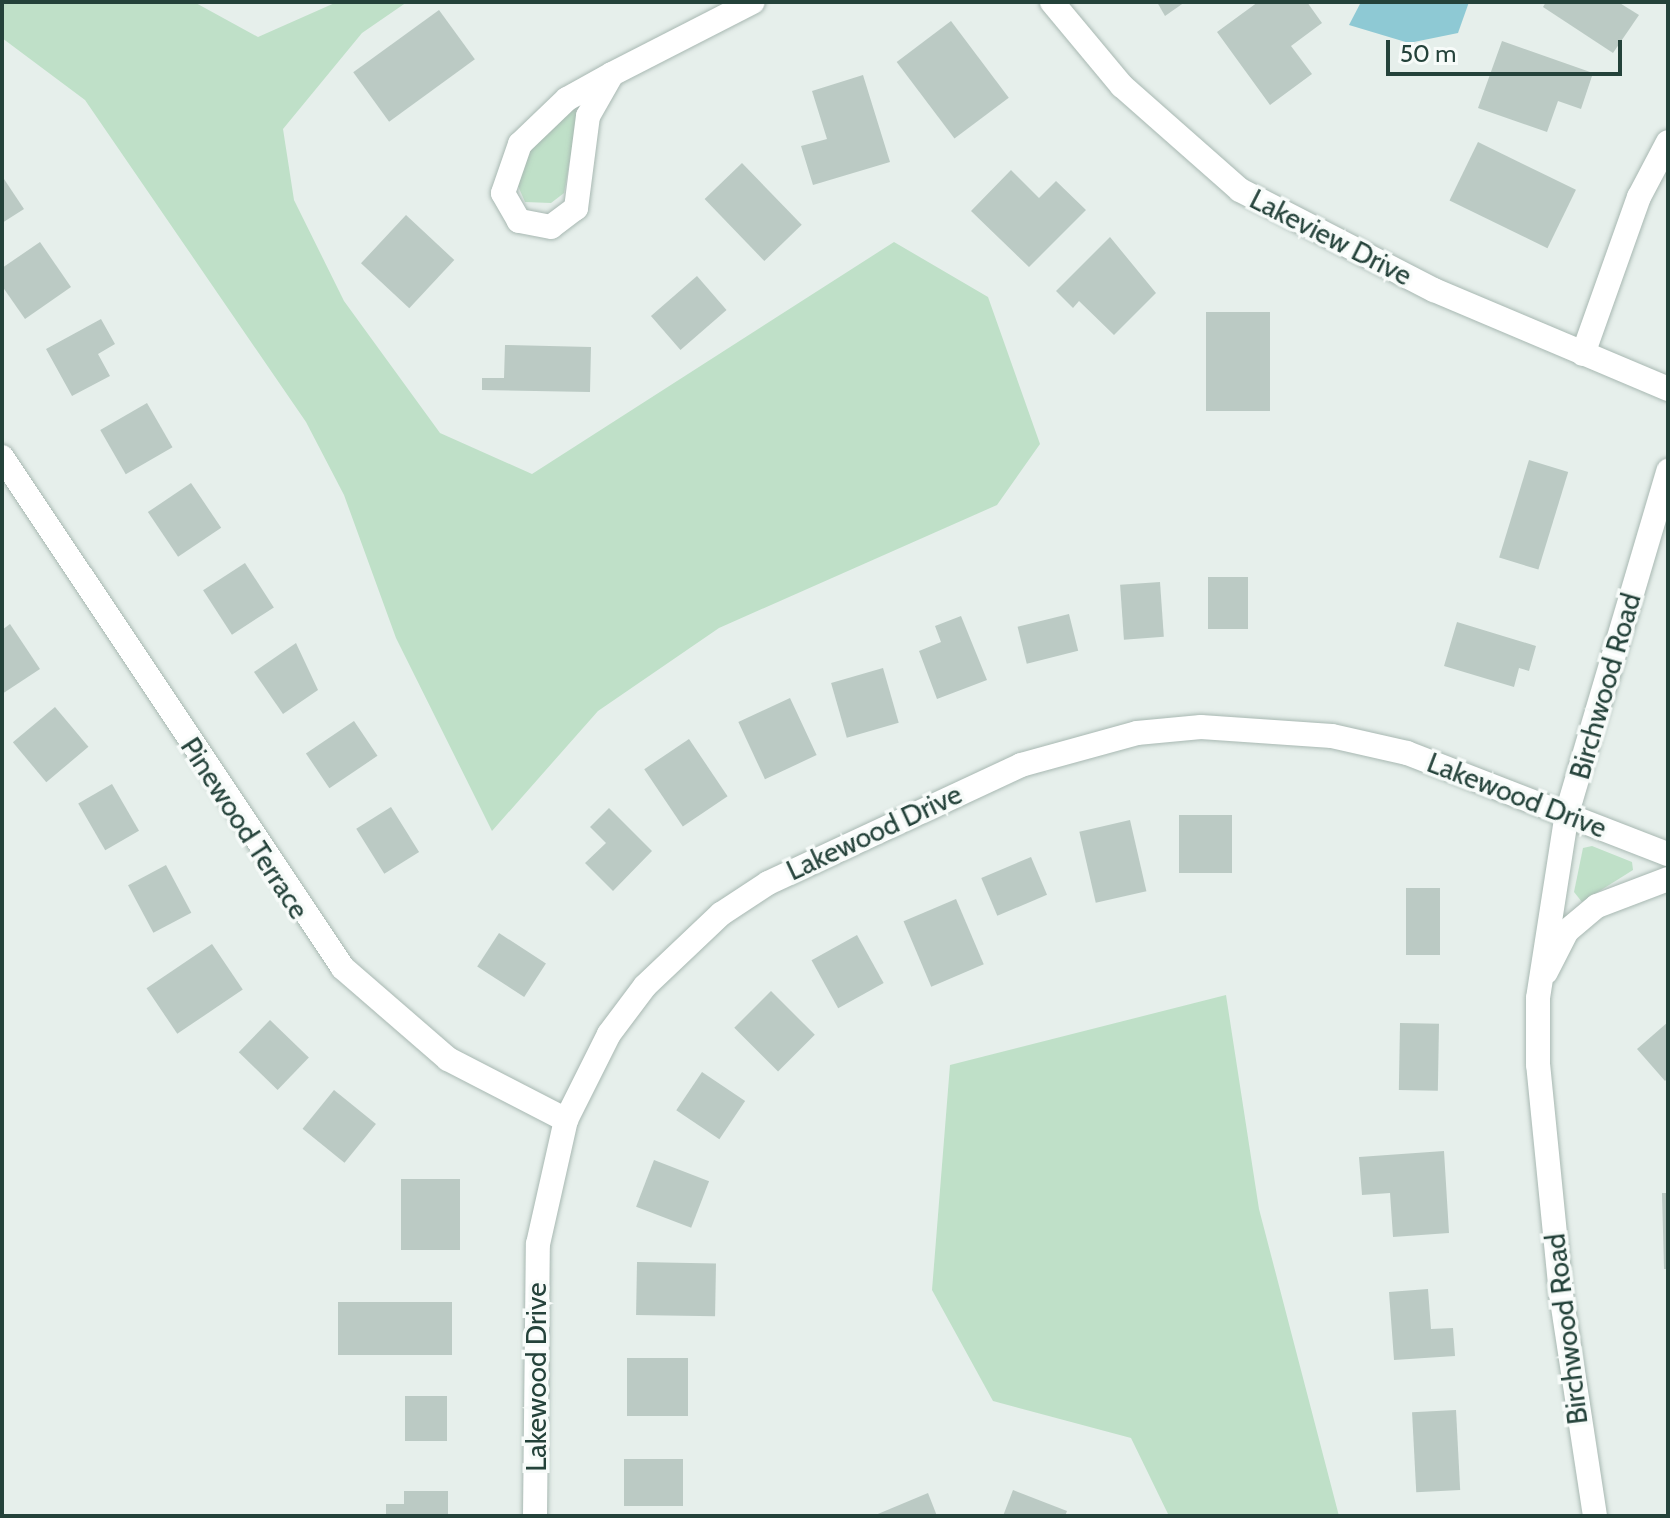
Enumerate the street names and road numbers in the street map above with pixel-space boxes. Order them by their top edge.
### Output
street label: Lakeview Drive [1244,182,1418,292]
street label: Birchwood Road [1562,589,1648,783]
street label: Pinewood Terrace [174,731,316,925]
street label: Lakewood Drive [1423,745,1611,845]
street label: Lakewood Drive [781,777,967,887]
street label: Birchwood Road [1538,1232,1594,1426]
street label: Lakewood Drive [519,1282,553,1472]

